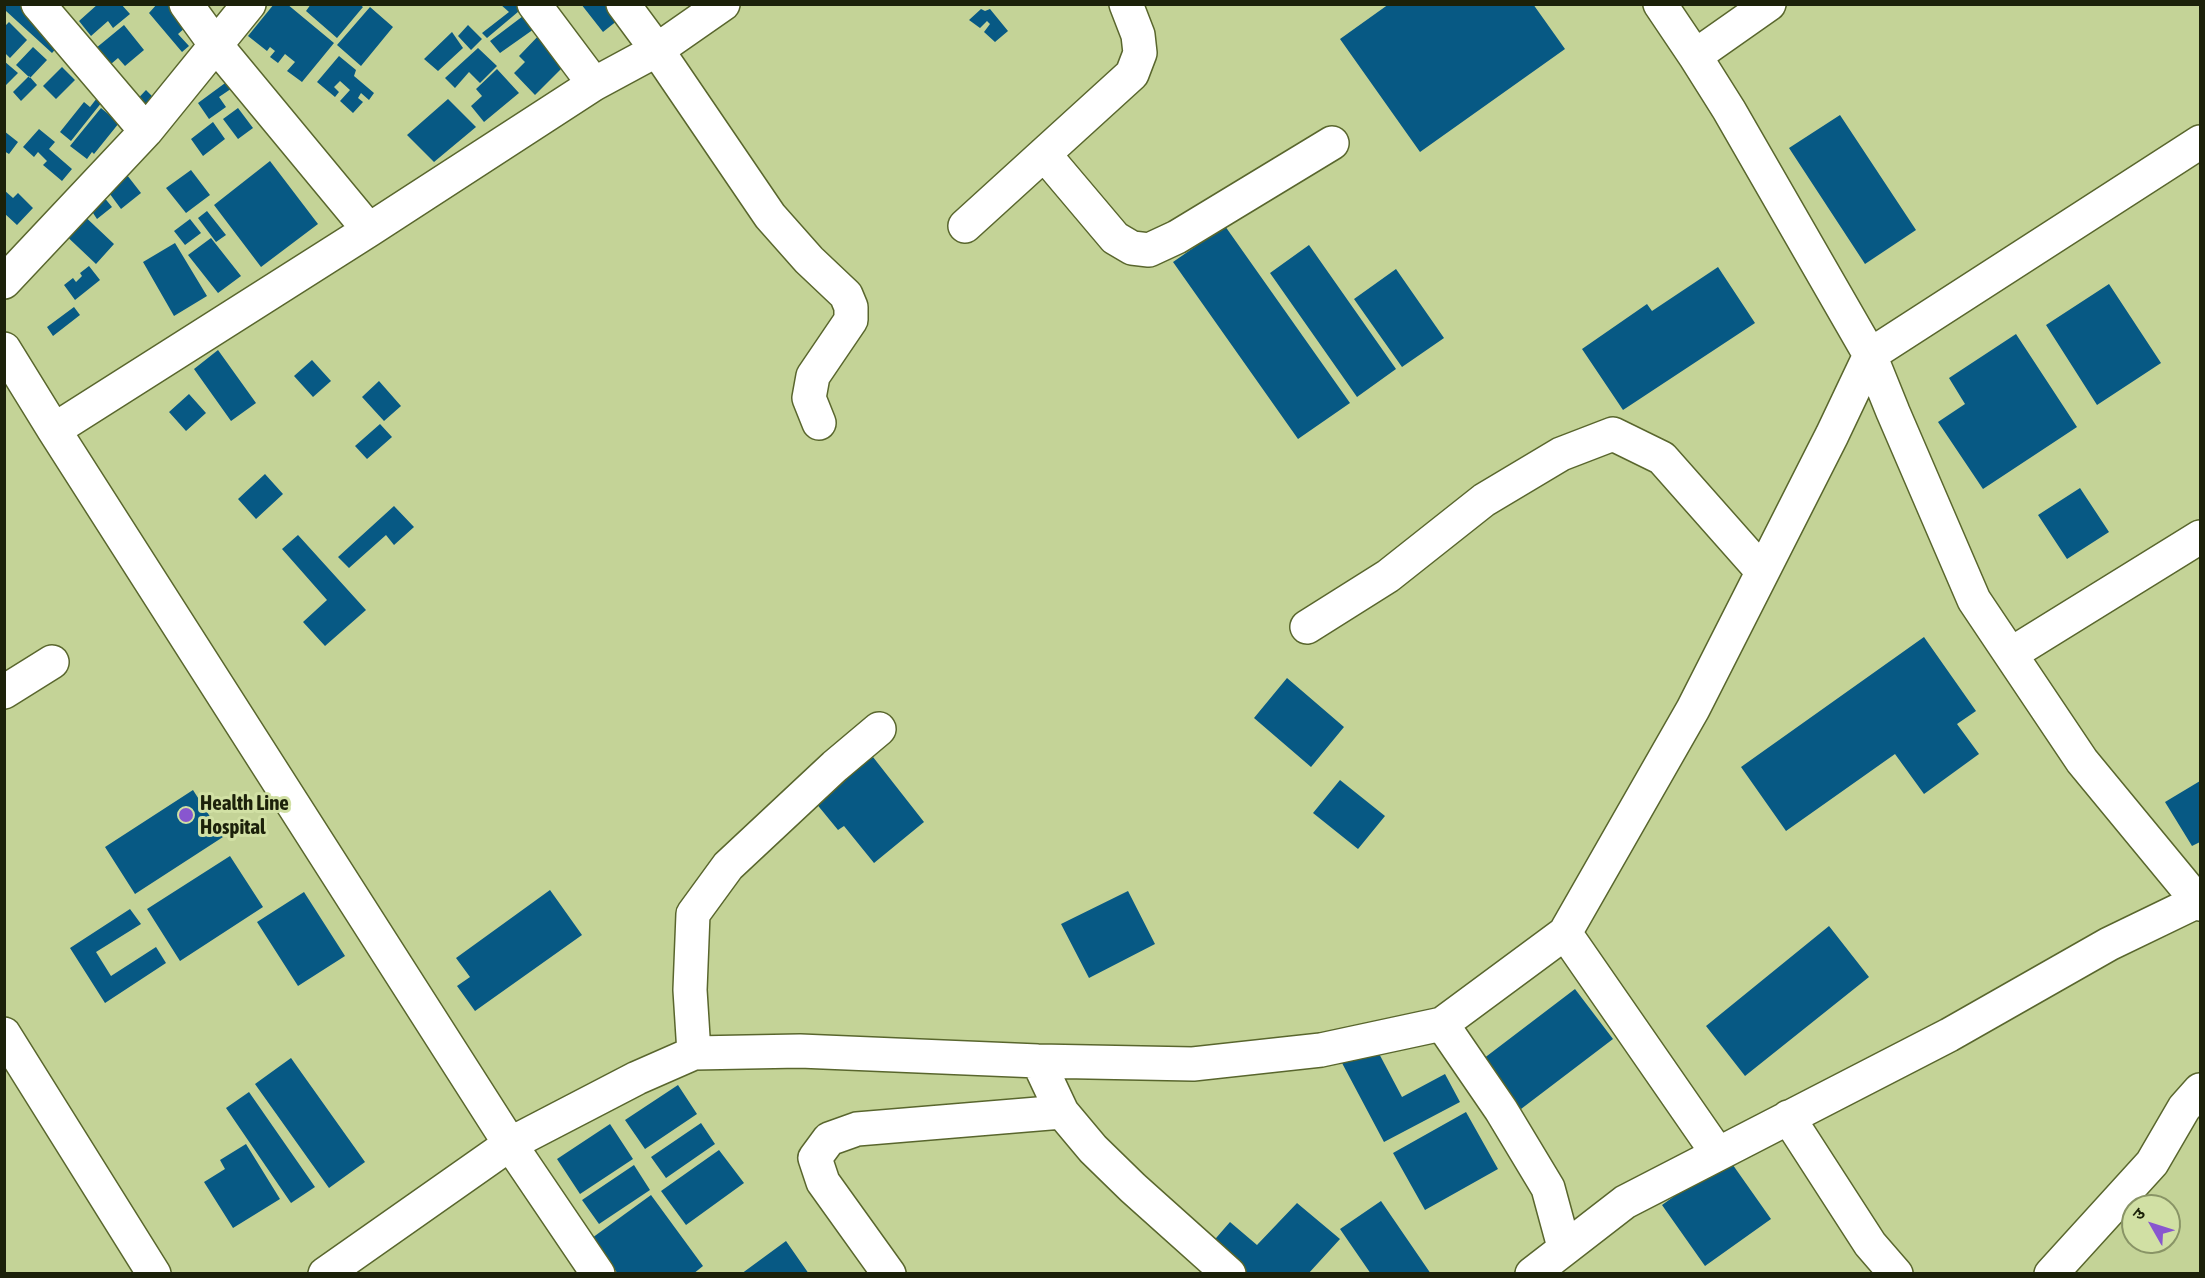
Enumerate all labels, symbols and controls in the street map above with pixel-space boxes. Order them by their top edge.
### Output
place label: Health Line Hospital [200,790,289,840]
marker: Health Line Hospital [177,806,195,824]
north arrow [2121,1194,2181,1254]
text: उ [2129,1205,2149,1223]

